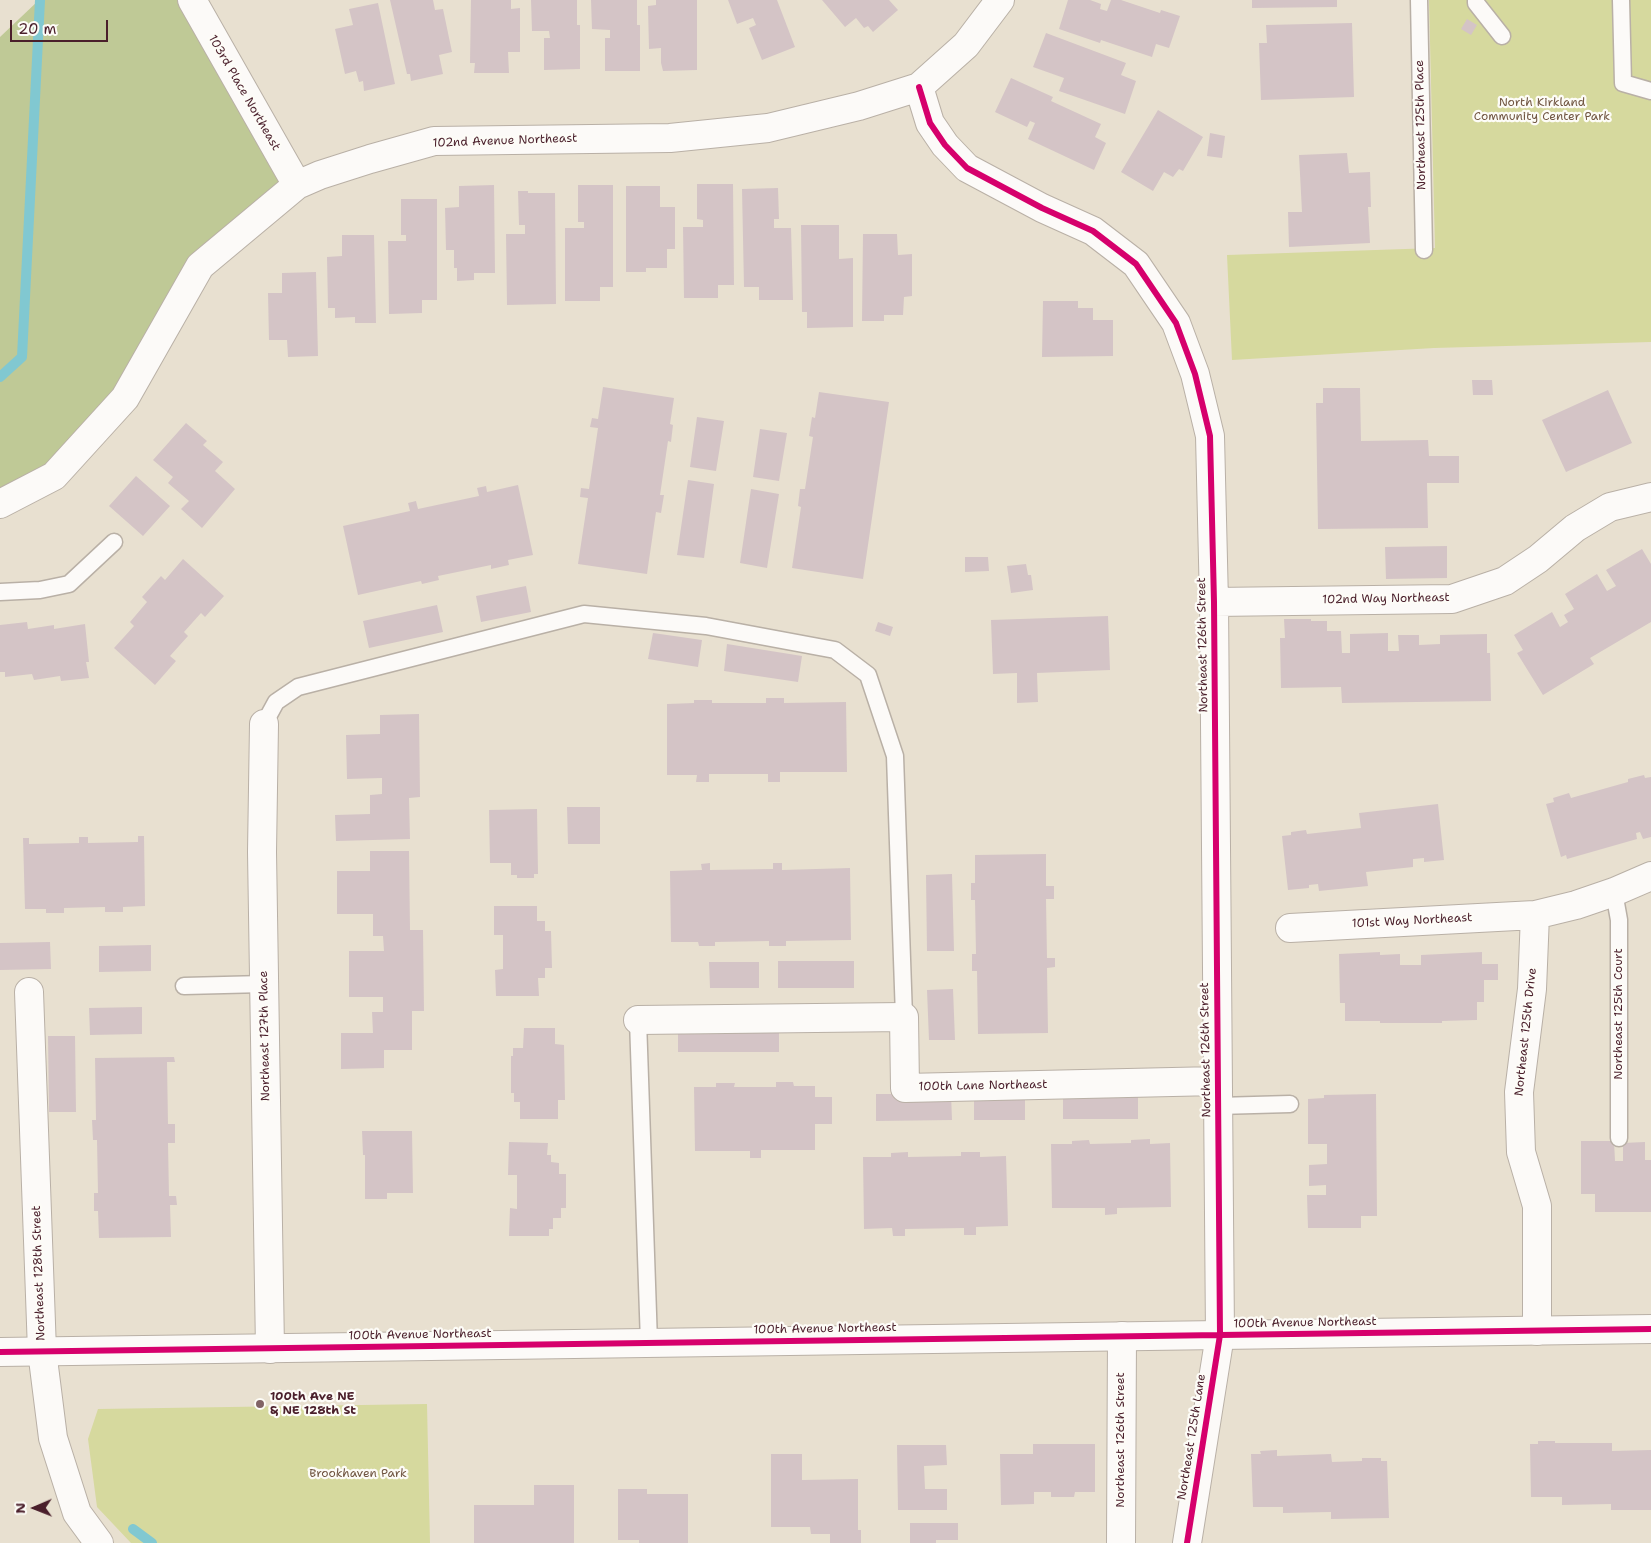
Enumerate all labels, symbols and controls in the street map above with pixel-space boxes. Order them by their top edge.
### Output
scale bar [12,10,110,42]
text: 20 m [18,19,57,39]
street label: 103rd Place Northeast [205,33,283,153]
street label: Northeast 125th Place [1413,60,1429,190]
park label: North Kirkland Community Center Park [1474,96,1610,124]
street label: 102nd Avenue Northeast [432,131,578,151]
street label: Northeast 126th Street [1195,577,1211,713]
street label: 102nd Way Northeast [1322,591,1450,607]
street label: 101st Way Northeast [1351,911,1473,931]
street label: Northeast 125th Court [1612,948,1626,1080]
street label: Northeast 125th Drive [1512,967,1540,1097]
street label: Northeast 127th Place [257,971,273,1101]
street label: Northeast 126th Street [1198,982,1214,1118]
street label: 100th Lane Northeast [918,1078,1048,1094]
street label: Northeast 128th Street [29,1205,49,1341]
street label: 100th Avenue Northeast [1233,1315,1377,1331]
street label: 100th Avenue Northeast [753,1321,897,1337]
street label: 100th Avenue Northeast [348,1327,492,1343]
street label: Northeast 126th Street [1114,1372,1128,1508]
street label: Northeast 125th Lane [1175,1373,1209,1501]
place label: 100th Ave NE & NE 128th St [270,1390,356,1418]
marker: 100th Ave NE & NE 128th St [254,1398,266,1410]
park label: Brookhaven Park [309,1467,407,1481]
north arrow [10,1483,60,1533]
text: N [11,1503,29,1514]

